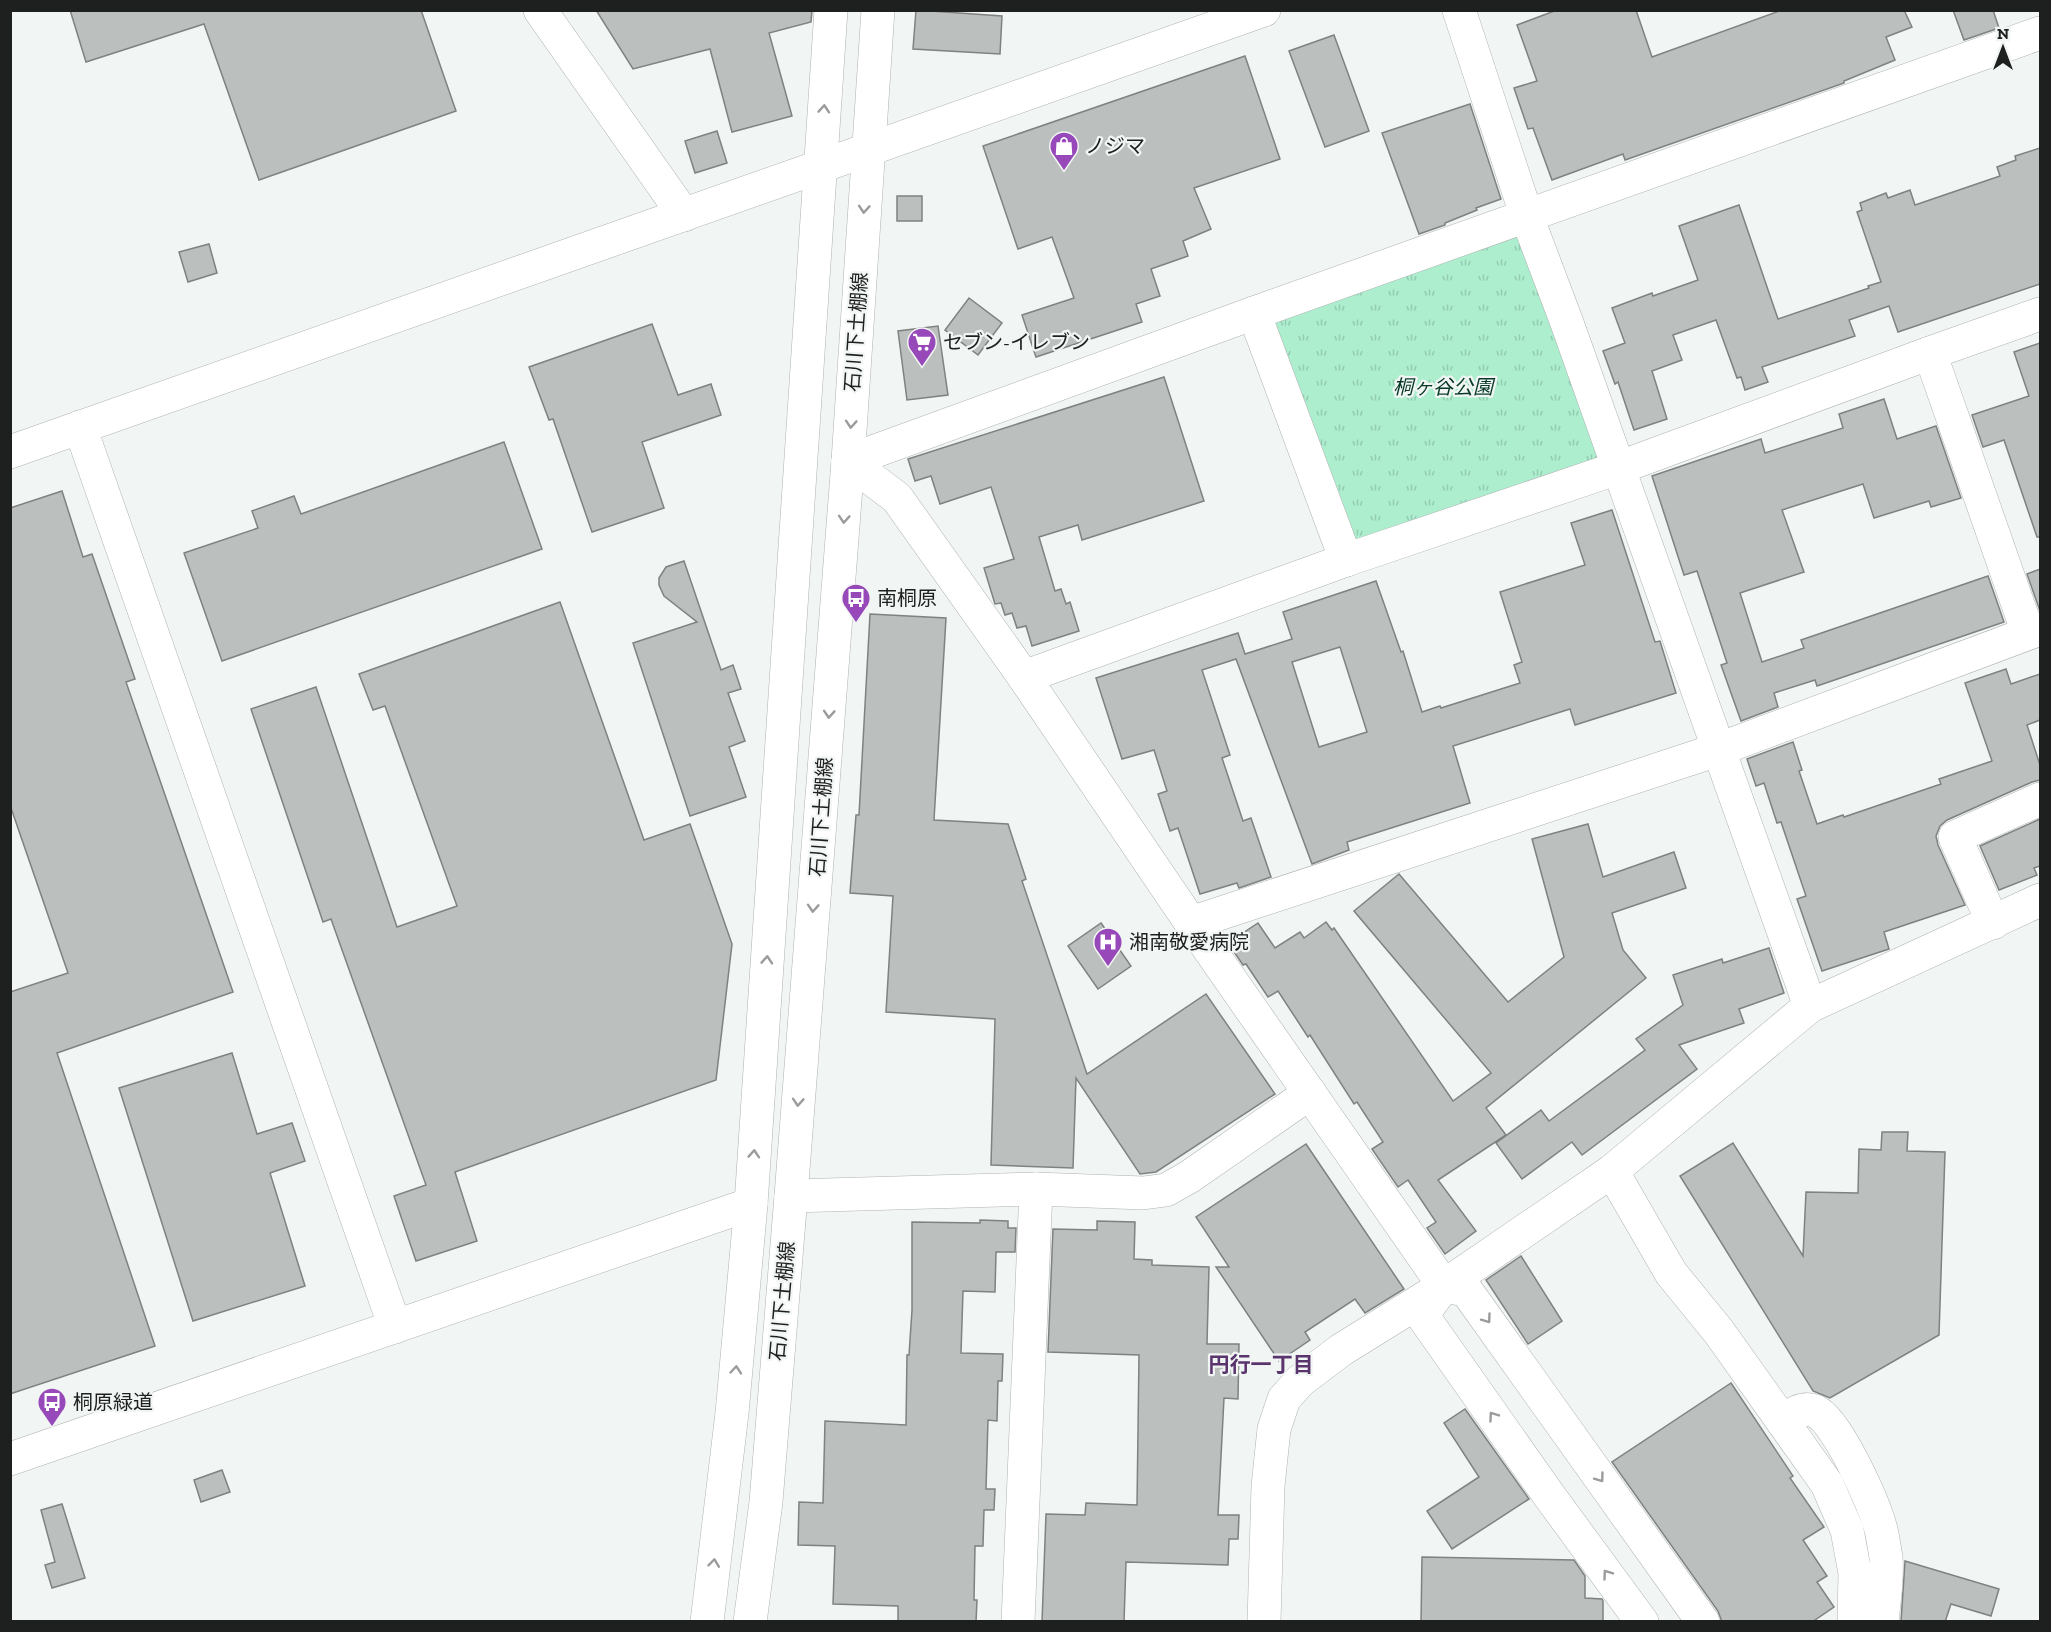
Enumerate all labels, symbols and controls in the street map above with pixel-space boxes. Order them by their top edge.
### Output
north arrow [1973,18,2033,78]
text: N [1997,24,2009,43]
one-way arrow [817,105,830,114]
shop icon: ノジマ [1048,130,1080,172]
place label: ノジマ [1085,134,1145,158]
one-way arrow [858,204,871,213]
street label: 石川下土棚線 [840,271,872,393]
supermarket icon: セブン-イレブン [906,326,938,368]
place label: セブン-イレブン [943,330,1090,354]
park label: 桐ヶ谷公園 [1393,375,1496,399]
one-way arrow [844,420,857,429]
one-way arrow [838,515,851,524]
bus stop icon: 南桐原 [840,582,872,624]
place label: 南桐原 [877,586,937,610]
one-way arrow [822,709,835,718]
street label: 石川下土棚線 [805,756,837,878]
one-way arrow [807,904,820,913]
hospital icon: 湘南敬愛病院 [1092,926,1124,968]
place label: 湘南敬愛病院 [1129,930,1249,954]
one-way arrow [760,955,773,964]
one-way arrow [792,1098,805,1107]
one-way arrow [748,1150,761,1159]
street label: 石川下土棚線 [765,1240,799,1362]
one-way arrow [1480,1313,1491,1324]
district label: 円行一丁目 [1209,1352,1314,1377]
one-way arrow [729,1365,742,1374]
bus stop icon: 桐原緑道 [36,1386,68,1428]
place label: 桐原緑道 [73,1390,153,1414]
one-way arrow [1489,1412,1500,1423]
one-way arrow [1593,1471,1604,1482]
one-way arrow [707,1559,720,1568]
one-way arrow [1603,1570,1614,1581]

